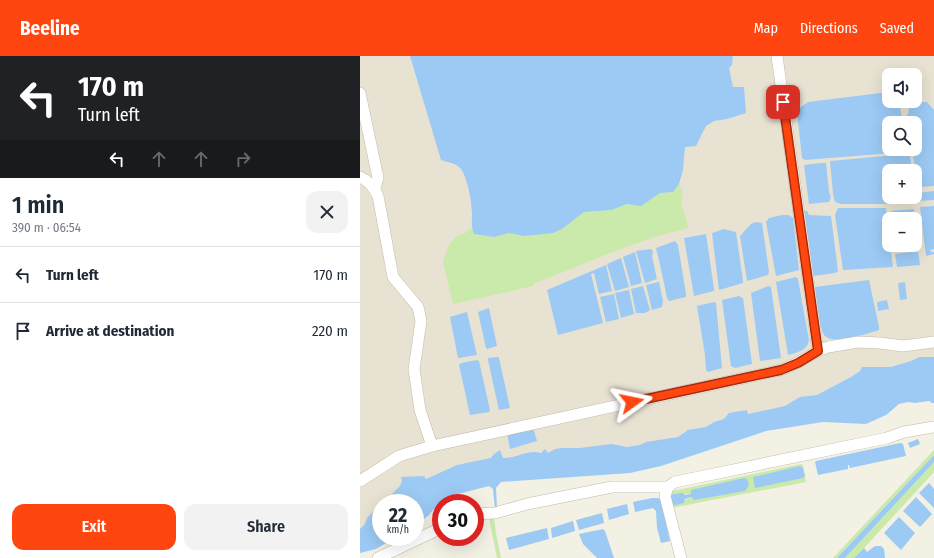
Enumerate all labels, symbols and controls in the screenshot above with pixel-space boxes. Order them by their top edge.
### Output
text: Beeline [20,17,80,40]
text: Map [754,20,778,37]
text: Directions [800,20,858,37]
text: Saved [880,20,914,37]
map controls [882,68,922,252]
button: sound [882,68,922,108]
text: 170 m [78,70,144,103]
icon: left [12,72,64,124]
pin [766,85,800,119]
icon: arrive [772,91,794,113]
text: Turn left [78,104,140,126]
button: search [882,116,922,156]
icon: left [106,148,128,170]
icon: ahead [148,148,170,170]
icon: ahead [190,148,212,170]
icon: right [232,148,254,170]
button: + [882,164,922,204]
text: 1 min [12,191,64,219]
button: close [306,191,348,233]
button: − [882,212,922,252]
text: 390 m · 06:54 [12,220,81,235]
icon: left [12,264,34,286]
text: Turn left [46,266,99,284]
text: 170 m [313,266,348,284]
icon: arrive [12,320,34,342]
text: Arrive at destination [46,322,174,340]
text: 220 m [312,322,348,340]
position arrow [611,381,653,423]
speed limit sign: 30 [432,494,484,546]
text: 22 [389,503,407,527]
button: Exit [12,504,176,550]
button: Share [184,504,348,550]
text: km/h [387,524,409,536]

